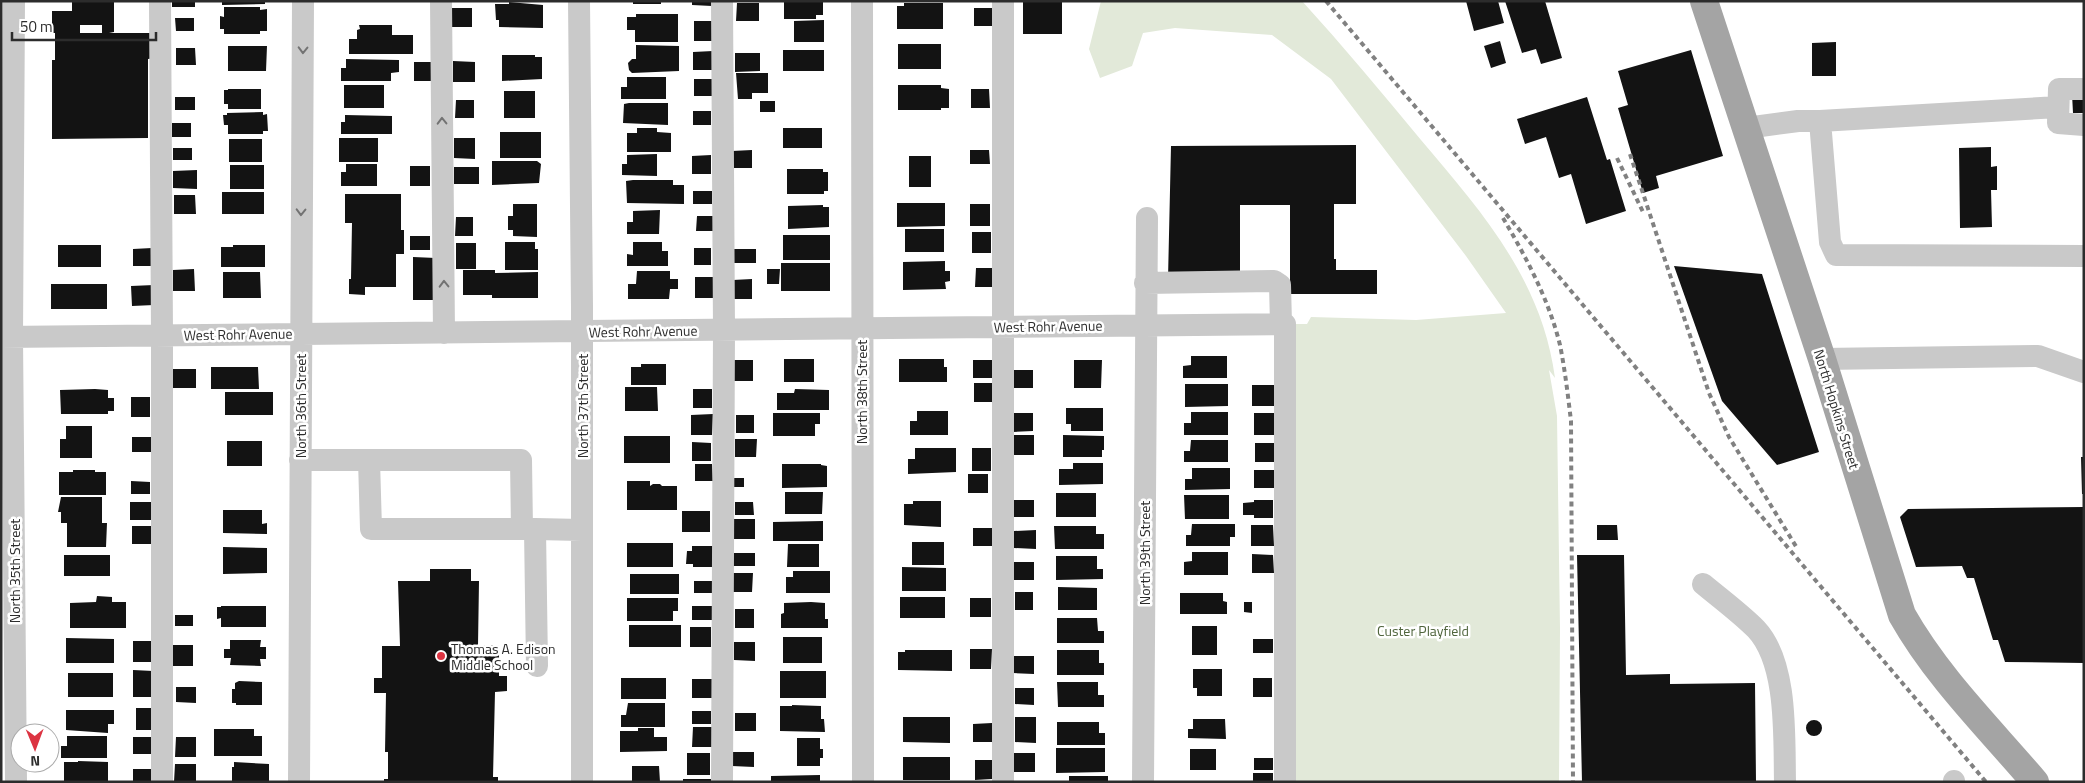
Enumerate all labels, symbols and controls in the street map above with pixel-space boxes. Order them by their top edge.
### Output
scale bar [12,10,156,42]
text: 50 m [20,15,53,38]
one-way arrow [298,46,308,54]
one-way arrow [437,117,447,125]
one-way arrow [296,209,306,217]
one-way arrow [439,280,449,288]
street label: West Rohr Avenue [993,315,1103,337]
street label: West Rohr Avenue [588,320,698,342]
street label: West Rohr Avenue [183,323,293,345]
street label: North 38th Street [851,340,872,444]
street label: North Hopkins Street [1809,347,1865,472]
street label: North 36th Street [290,354,311,458]
street label: North 37th Street [572,354,593,458]
street label: North 39th Street [1134,501,1155,605]
street label: North 35th Street [4,519,25,623]
park label: Custer Playfield [1377,620,1469,641]
place label: Thomas A. Edison Middle School [451,638,556,675]
marker: Thomas A. Edison Middle School [435,650,447,662]
north arrow [10,723,60,773]
text: N [30,751,40,772]

